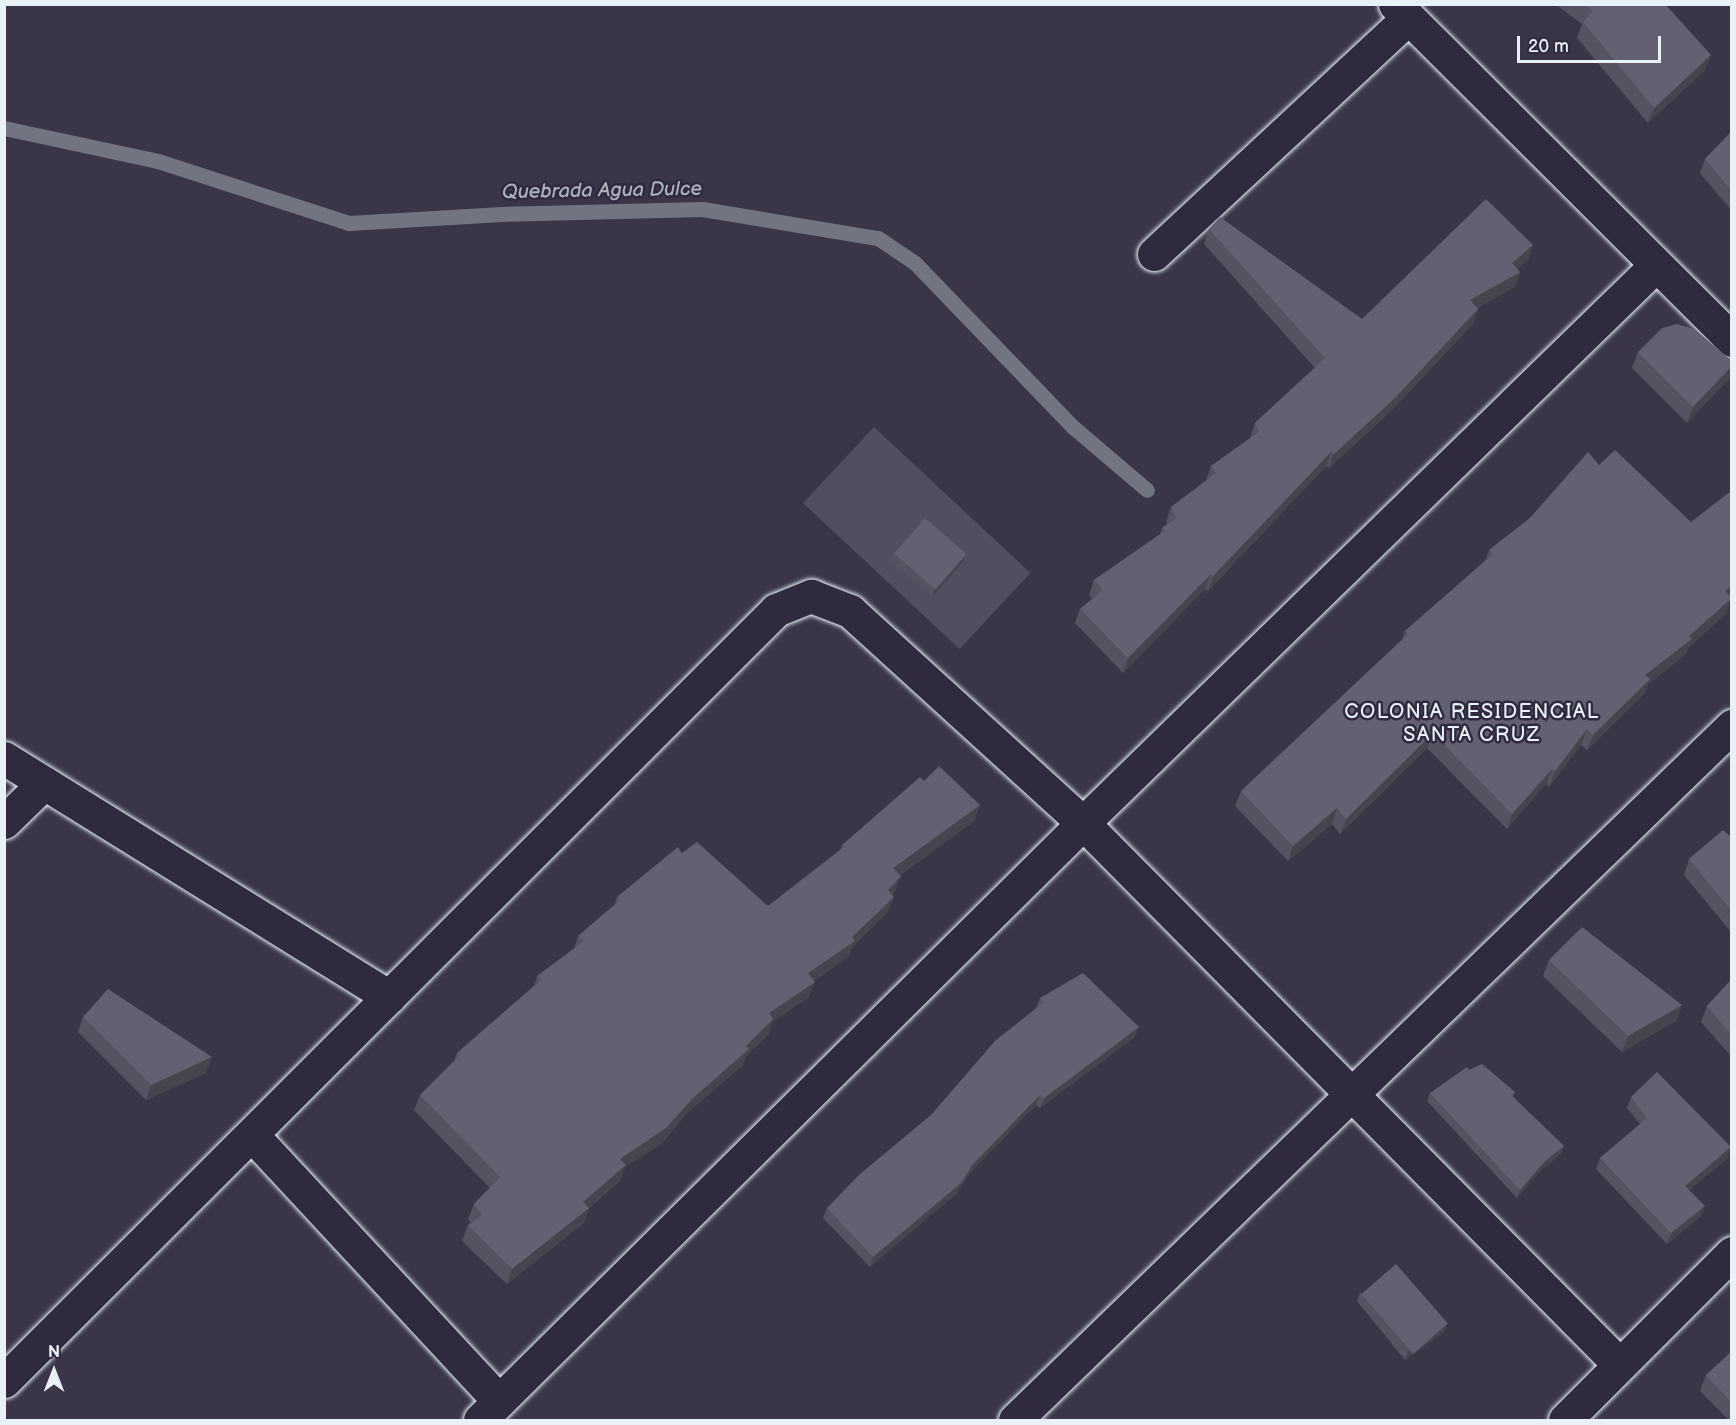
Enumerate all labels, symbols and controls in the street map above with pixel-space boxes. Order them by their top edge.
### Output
scale bar [1520,24,1664,62]
text: 20 m [1528,36,1569,57]
water label: Quebrada Agua Dulce [502,177,702,205]
district label: COLONIA RESIDENCIAL SANTA CRUZ [1344,700,1600,747]
north arrow [24,1341,84,1401]
text: N [48,1343,60,1362]

